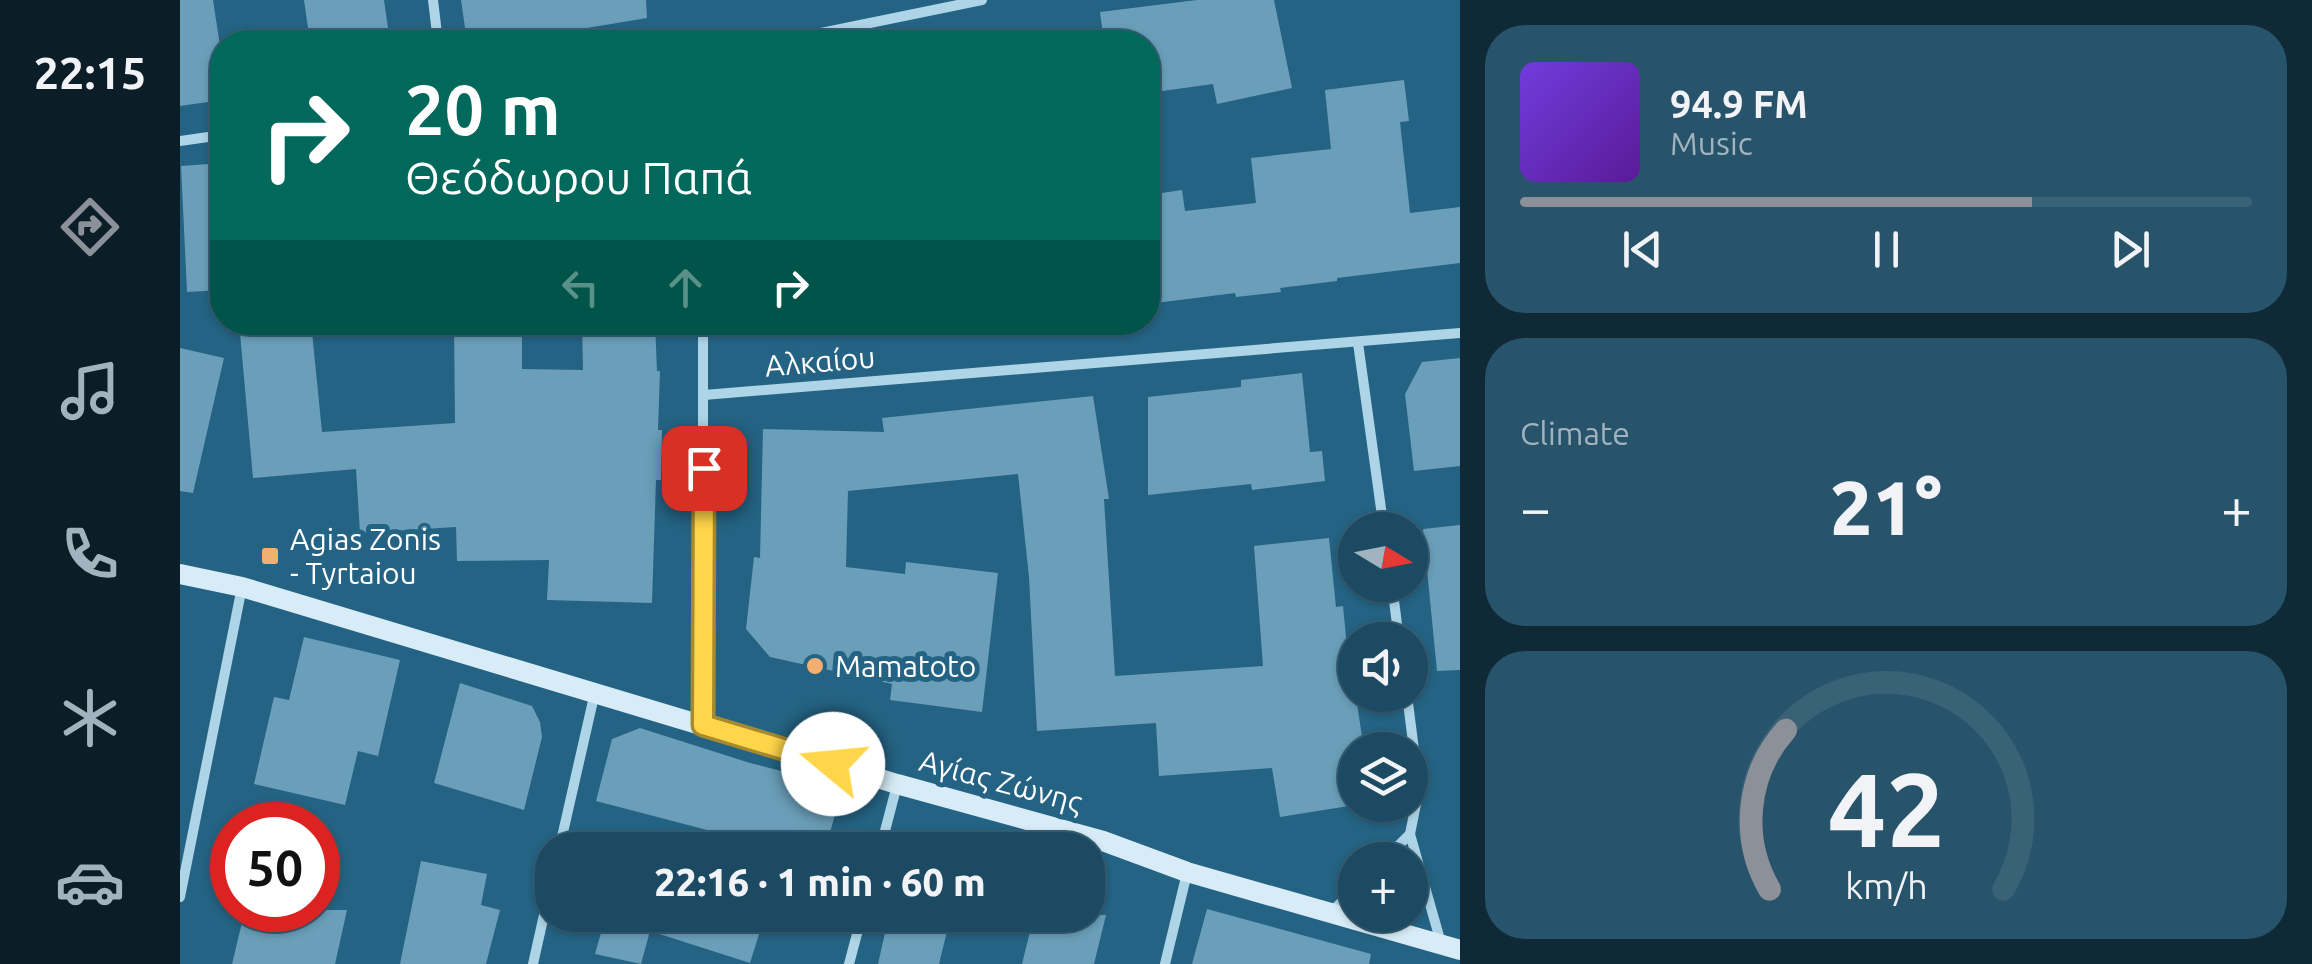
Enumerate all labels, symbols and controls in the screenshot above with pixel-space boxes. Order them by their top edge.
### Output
text: 22:15 [34,47,146,98]
icon: right [240,70,370,200]
text: 20 m [405,70,561,148]
text: 94.9 FM [1670,83,1808,125]
text: Music [1670,125,1753,161]
text: Θεόδωρου Παπά [405,152,752,203]
icon: directions [55,192,125,262]
icon: previous [1615,222,1670,277]
icon: pause [1859,222,1914,277]
icon: next [2103,222,2158,277]
icon: left [553,260,608,315]
icon: ahead [658,260,713,315]
icon: right [763,260,818,315]
street label: Αλκαίου [763,339,877,383]
icon: music [55,356,125,426]
text: Climate [1520,415,1630,451]
pin [662,426,747,511]
icon: arrive [677,441,732,496]
text: 21° [1830,465,1942,549]
text: − [1520,477,1551,538]
text: + [2221,477,2252,538]
north arrow [1338,512,1428,602]
map controls [1338,512,1428,932]
icon: phone [55,519,125,589]
place label: Agias Zonis - Tyrtaiou [290,522,441,590]
marker: Agias Zonis - Tyrtaiou [259,545,281,567]
button: sound [1338,622,1428,712]
place label: Mamatoto [835,649,976,683]
marker: Mamatoto [804,655,826,677]
icon: climate [55,683,125,753]
position arrow [781,712,885,816]
button: layers [1338,732,1428,822]
street label: Αγίας Ζώνης [916,743,1086,819]
text: 42 [1827,750,1945,867]
speed limit sign: 50 [210,802,340,932]
button: + [1338,842,1428,932]
icon: car [55,847,125,917]
text: 22:16 · 1 min · 60 m [654,861,986,903]
text: km/h [1845,866,1927,906]

